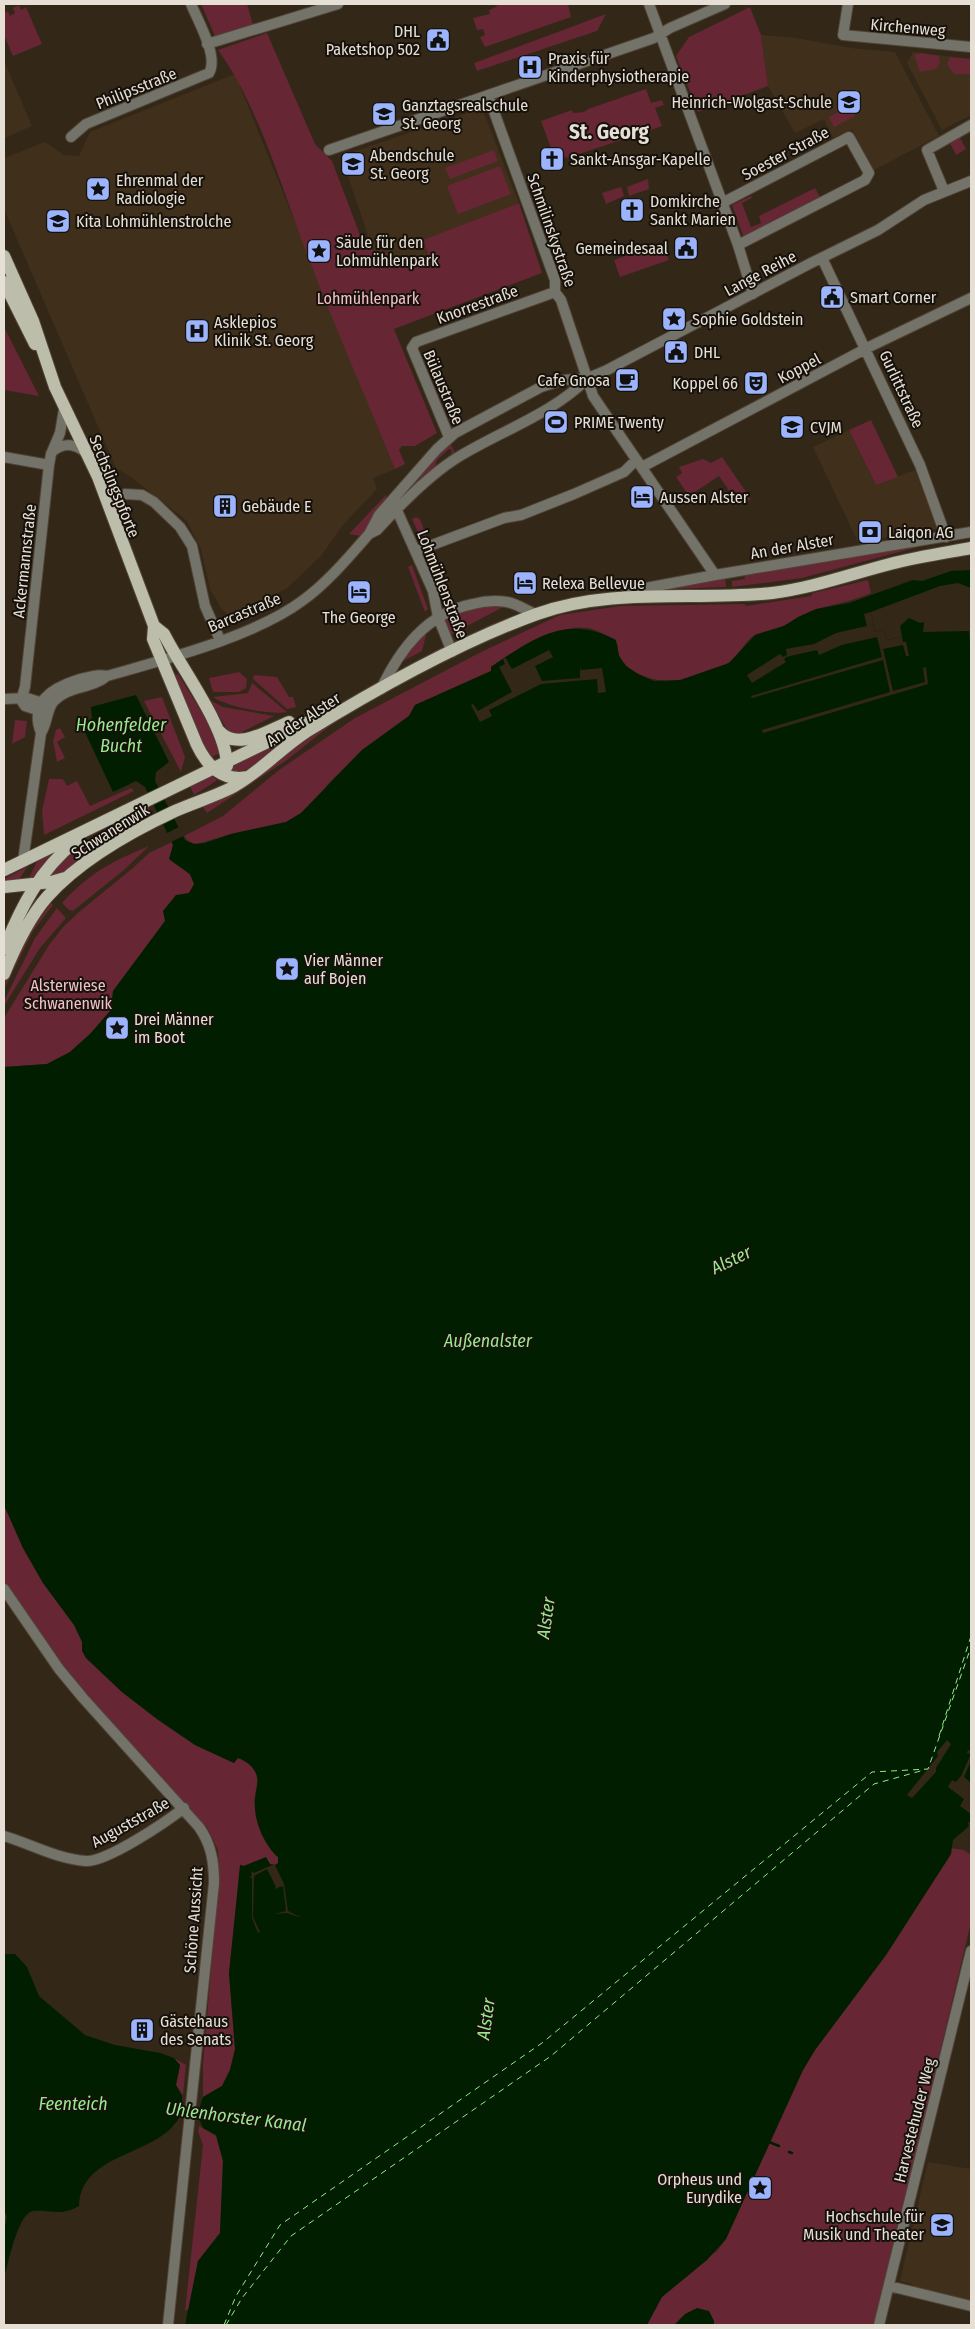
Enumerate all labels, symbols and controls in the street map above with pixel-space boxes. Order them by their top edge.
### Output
street label: Kirchenweg [870,15,947,40]
place label: DHL Paketshop 502 [326,22,420,59]
public building icon: DHL Paketshop 502 [425,27,451,53]
place label: Praxis für Kinderphysiotherapie [548,49,689,86]
hospital icon: Praxis für Kinderphysiotherapie [517,54,543,80]
street label: Philipsstraße [93,64,179,113]
school or university icon: Heinrich-Wolgast-Schule [836,89,862,115]
place label: Heinrich-Wolgast-Schule [671,93,832,112]
place label: Ganztagsrealschule St. Georg [402,96,528,133]
school or university icon: Ganztagsrealschule St. Georg [371,101,397,127]
district label: St. Georg [569,119,649,145]
street label: Soester Straße [738,123,832,184]
place label: Abendschule St. Georg [370,146,454,183]
church icon: Sankt-Ansgar-Kapelle [539,146,565,172]
place label: Sankt-Ansgar-Kapelle [570,150,711,169]
school or university icon: Abendschule St. Georg [340,151,366,177]
place label: Ehrenmal der Radiologie [116,171,204,208]
street label: Schmilinskystraße [523,171,580,290]
place icon: Ehrenmal der Radiologie [85,176,111,202]
place label: Domkirche Sankt Marien [650,192,736,229]
church icon: Domkirche Sankt Marien [619,197,645,223]
school or university icon: Kita Lohmühlenstrolche [45,208,71,234]
place label: Kita Lohmühlenstrolche [76,212,231,231]
place label: Säule für den Lohmühlenpark [336,233,439,270]
public building icon: Gemeindesaal [673,235,699,261]
place icon: Säule für den Lohmühlenpark [306,238,332,264]
place label: Gemeindesaal [575,239,668,258]
street label: Lange Reihe [721,246,800,300]
street label: Knorrestraße [434,281,521,328]
public building icon: Smart Corner [819,284,845,310]
place label: Smart Corner [850,288,937,307]
park label: Lohmühlenpark [317,289,420,308]
place icon: Sophie Goldstein [661,306,687,332]
place label: Sophie Goldstein [692,310,804,329]
place label: Asklepios Klinik St. Georg [214,313,314,350]
hospital icon: Asklepios Klinik St. Georg [184,318,210,344]
public building icon: DHL [663,339,689,365]
place label: DHL [694,343,720,362]
street label: Bülaustraße [419,347,468,427]
street label: Gurlittstraße [875,347,928,431]
street label: Koppel [775,349,824,388]
cafe icon: Cafe Gnosa [614,367,640,393]
theatre icon: Koppel 66 [743,370,769,396]
place label: Cafe Gnosa [537,371,610,390]
place label: Koppel 66 [673,374,738,393]
sports icon: PRIME Twenty [543,409,569,435]
place label: PRIME Twenty [574,413,665,432]
school or university icon: CVJM [779,414,805,440]
place label: CVJM [810,418,842,437]
street label: Sechslingspforte [85,432,144,540]
hotel icon: Aussen Alster [629,484,655,510]
place label: Aussen Alster [660,488,749,507]
building icon: Gebäude E [212,493,238,519]
place label: Gebäude E [242,497,311,516]
street label: Ackermannstraße [9,503,40,619]
bank icon: Laiqon AG [857,519,883,545]
place label: Laiqon AG [888,523,953,542]
street label: Lohmühlenstraße [413,527,472,641]
street label: An der Alster [749,530,836,563]
hotel icon: Relexa Bellevue [512,570,538,596]
place label: Relexa Bellevue [542,574,645,593]
hotel icon: The George [346,579,372,605]
street label: Barcastraße [205,589,284,636]
place label: The George [322,608,396,627]
street label: An der Alster [263,688,344,750]
water label: Hohenfelder Bucht [76,714,167,757]
street label: Schwanenwik [68,800,153,863]
place label: Vier Männer auf Bojen [304,951,383,988]
place icon: Vier Männer auf Bojen [274,956,300,982]
park label: Alsterwiese Schwanenwik [24,976,113,1013]
place label: Drei Männer im Boot [134,1010,214,1047]
place icon: Drei Männer im Boot [104,1015,130,1041]
water label: Alster [706,1241,755,1280]
water label: Außenalster [443,1330,533,1352]
water label: Alster [532,1595,560,1641]
street label: Auguststraße [88,1793,173,1852]
street label: Schöne Aussicht [180,1865,207,1974]
water label: Alster [472,1996,500,2042]
place label: Gästehaus des Senats [160,2012,231,2049]
building icon: Gästehaus des Senats [129,2017,155,2043]
street label: Harvestehuder Weg [890,2055,939,2184]
water label: Feenteich [38,2093,108,2115]
water label: Uhlenhorster Kanal [164,2097,308,2137]
place label: Orpheus und Eurydike [657,2170,742,2207]
place icon: Orpheus und Eurydike [747,2175,773,2201]
place label: Hochschule für Musik und Theater [803,2207,924,2244]
school or university icon: Hochschule für Musik und Theater [929,2212,955,2238]

